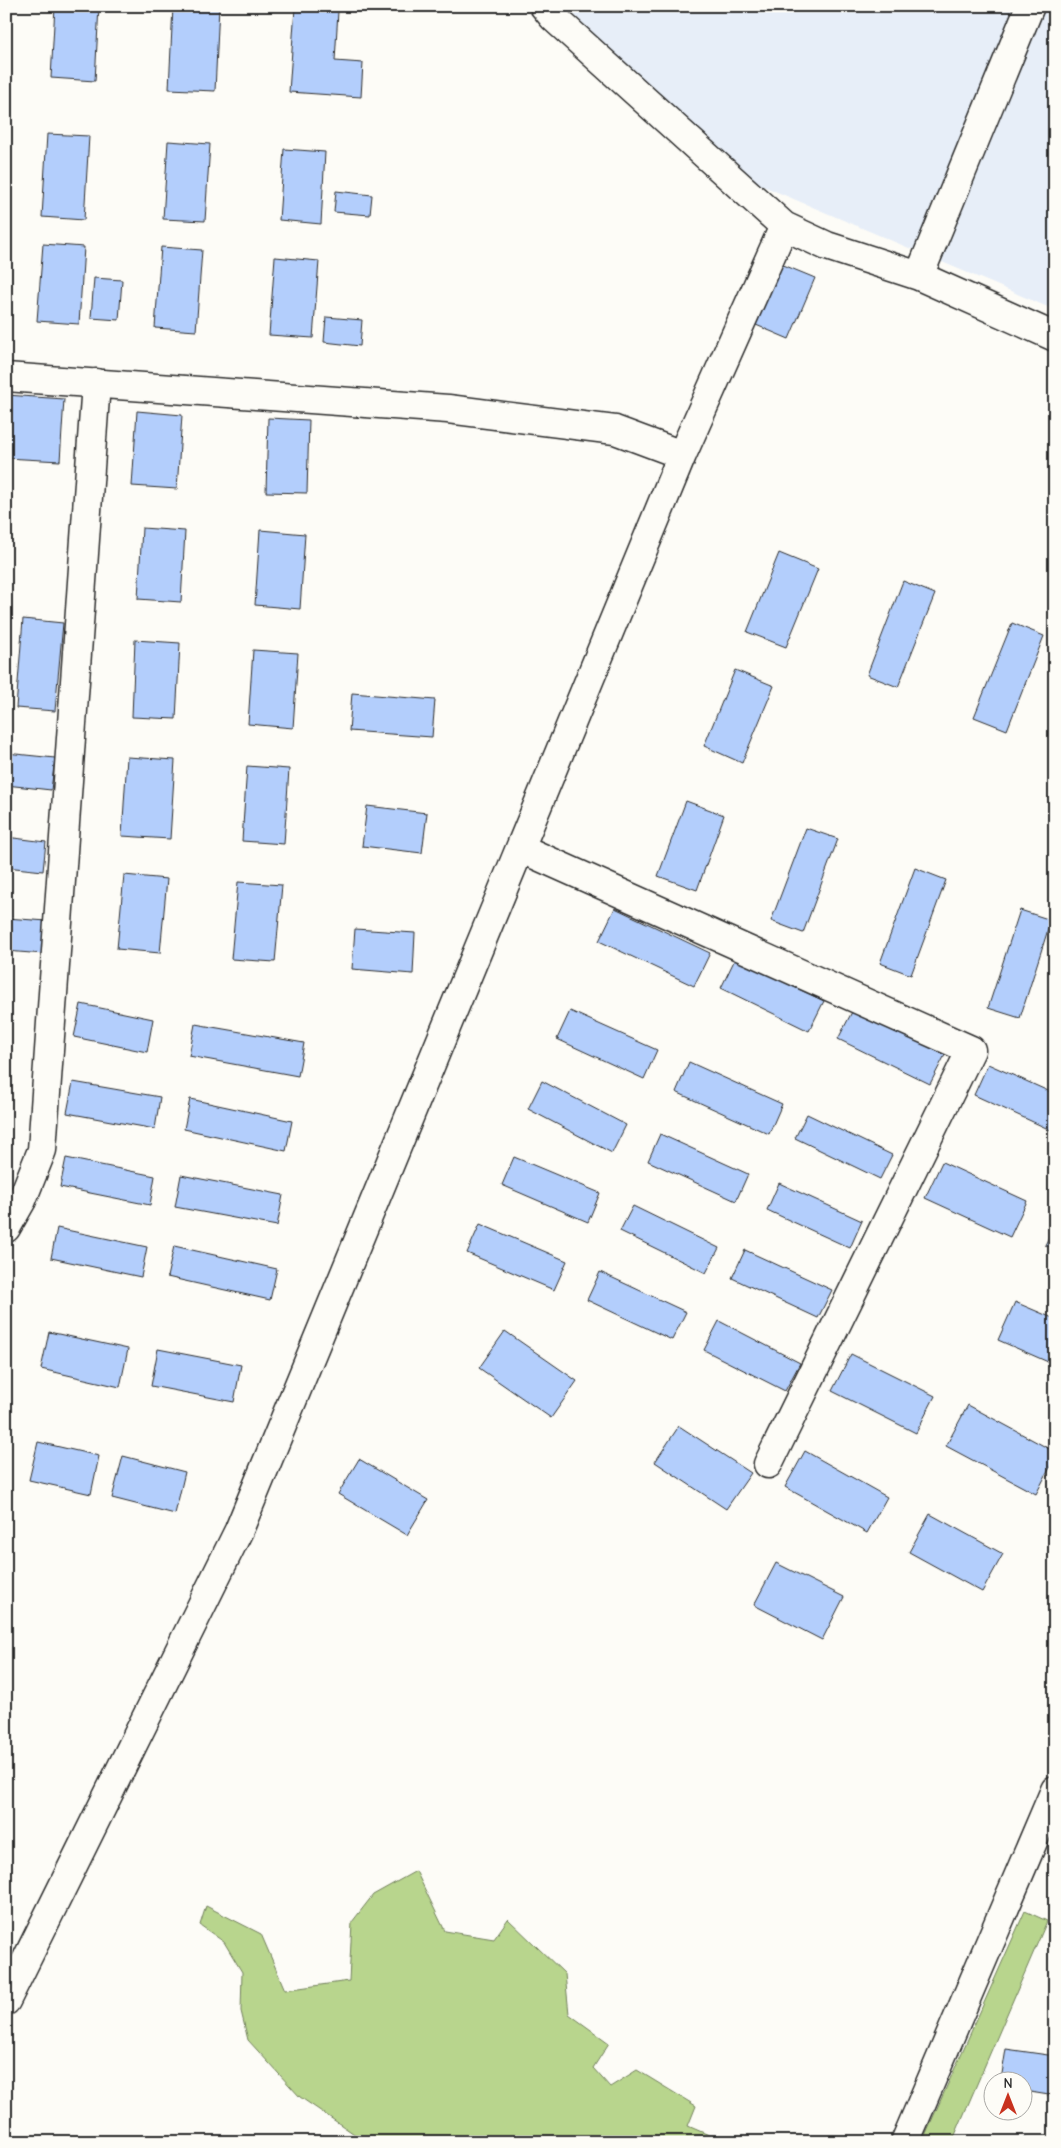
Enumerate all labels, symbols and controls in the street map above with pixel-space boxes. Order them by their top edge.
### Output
north arrow [984,2070,1034,2120]
text: N [1003,2075,1013,2092]

